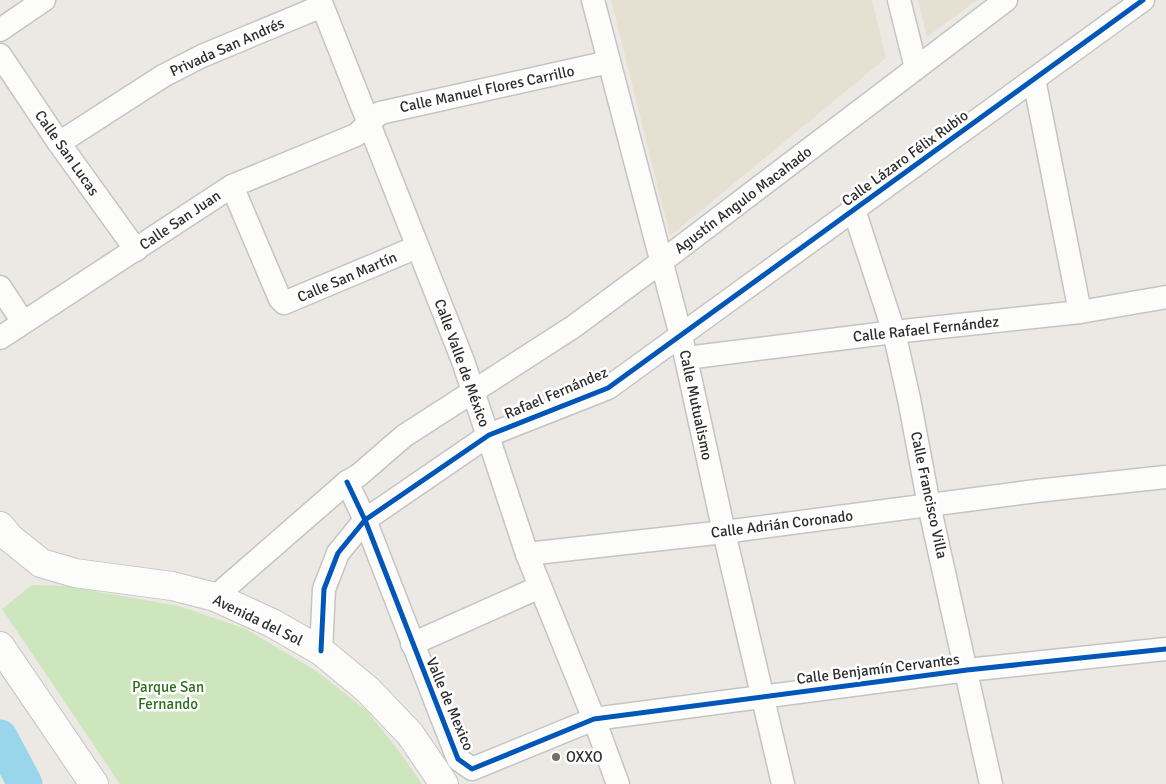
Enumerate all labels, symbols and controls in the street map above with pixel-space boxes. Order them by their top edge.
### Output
street label: Privada San Andrés [167,14,287,80]
street label: Calle Manuel Flores Carrillo [398,62,576,116]
street label: Calle Lázaro Félix Rubio [838,106,972,210]
street label: Calle San Lucas [31,107,103,200]
street label: Agustín Angulo Macahado [671,142,815,258]
street label: Calle San Juan [136,186,224,254]
street label: Calle San Martín [294,248,400,306]
street label: Calle Valle de México [430,296,494,430]
street label: Calle Rafael Fernández [852,312,1000,346]
street label: Calle Mutualismo [676,348,716,462]
street label: Rafael Fernández [501,363,611,423]
street label: Calle Francisco Villa [907,430,951,560]
street label: Calle Adrián Coronado [710,506,854,542]
street label: Avenida del Sol [210,590,306,650]
street label: Calle Benjamín Cervantes [795,650,961,688]
street label: Valle de Mexico [422,655,478,753]
park label: Parque San Fernando [132,678,204,713]
place label: OXXO [566,748,603,766]
marker: OXXO [550,751,562,763]

